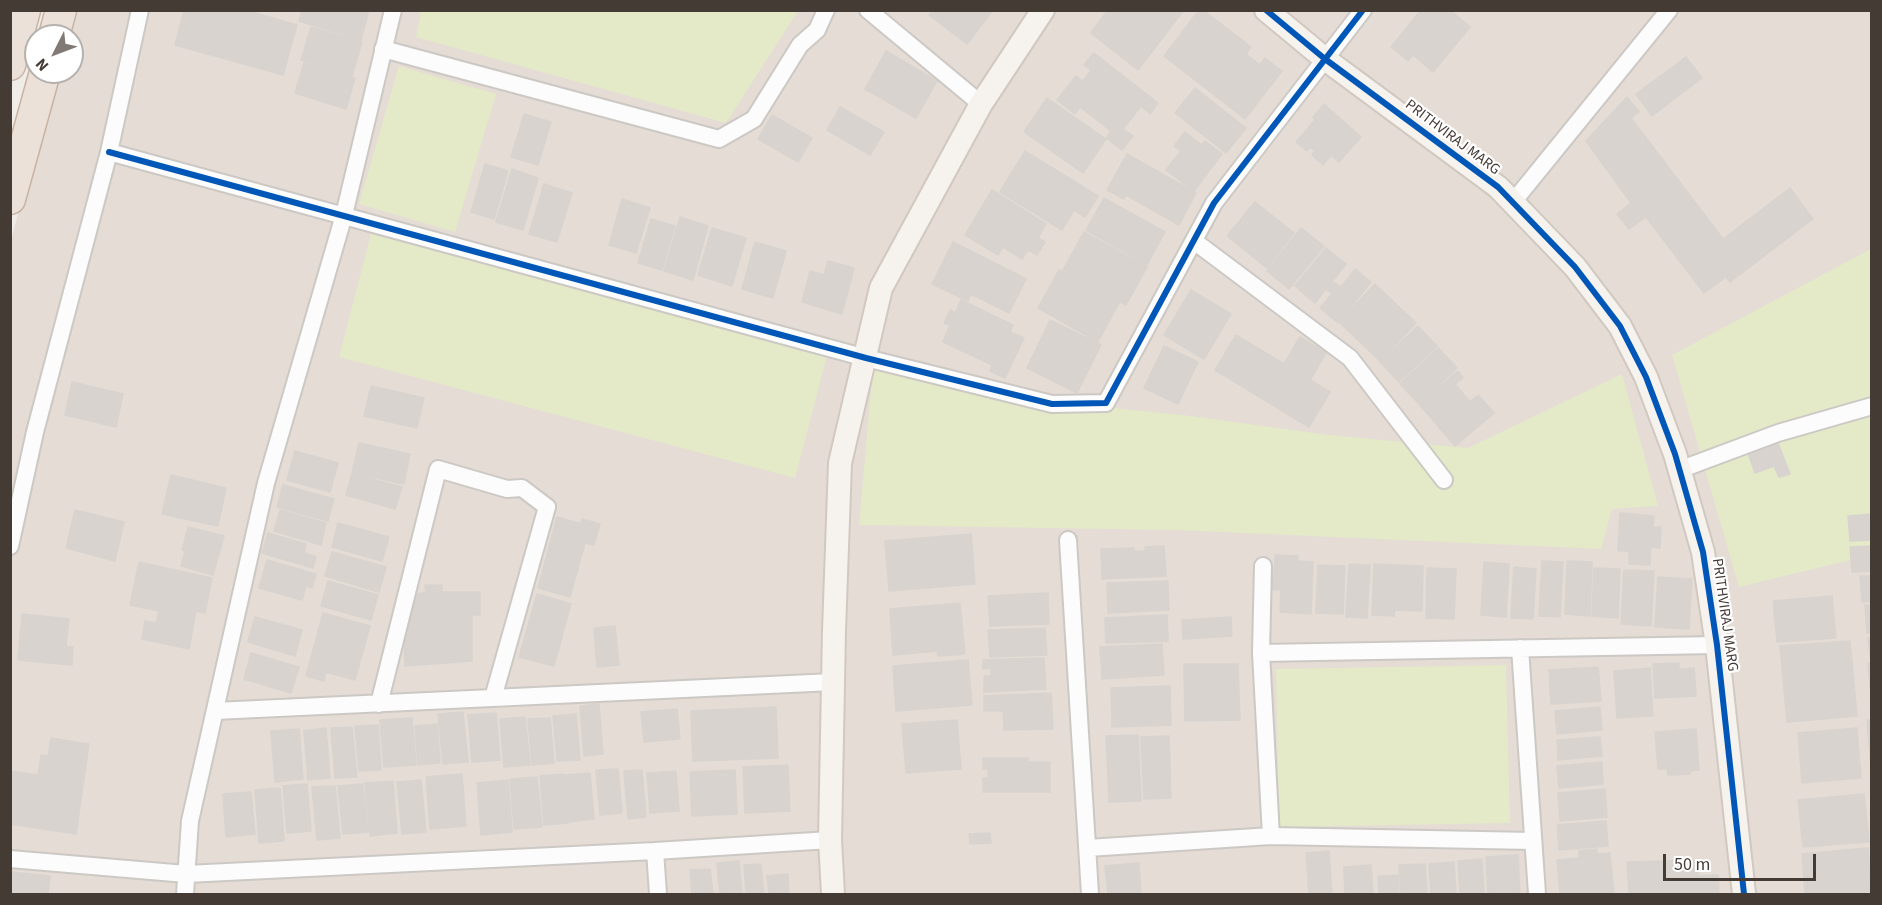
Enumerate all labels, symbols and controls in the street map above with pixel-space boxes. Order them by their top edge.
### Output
north arrow [24,24,84,84]
text: N [30,53,54,76]
street label: PRITHVIRAJ MARG [1401,96,1503,180]
street label: PRITHVIRAJ MARG [1707,557,1741,673]
scale bar [1666,842,1819,880]
text: 50 m [1674,852,1710,877]

